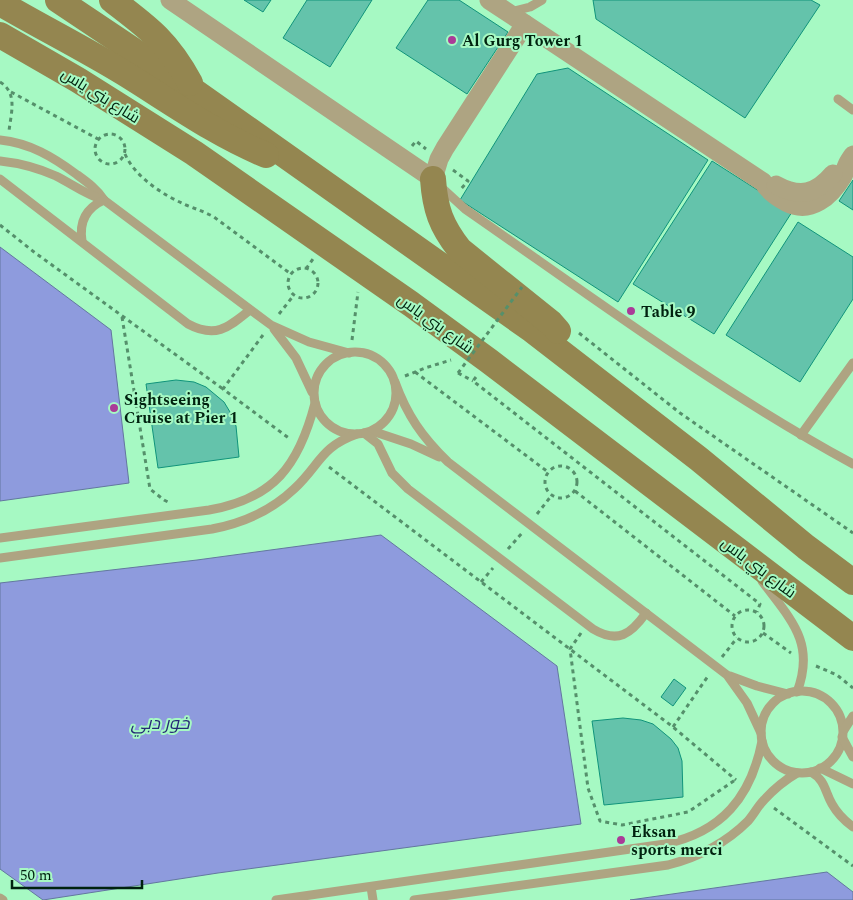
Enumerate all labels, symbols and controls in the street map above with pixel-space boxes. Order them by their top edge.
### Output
place label: Al Gurg Tower 1 [462,29,583,53]
marker: Al Gurg Tower 1 [446,34,458,46]
street label: شارع بني ياس [56,62,145,131]
street label: شارع بني ياس [392,288,479,361]
place label: Table 9 [641,300,695,324]
marker: Table 9 [625,305,637,317]
place label: Sightseeing Cruise at Pier 1 [124,388,238,430]
marker: Sightseeing Cruise at Pier 1 [108,402,120,414]
street label: شارع بني ياس [715,531,801,605]
water label: خور دبي [131,710,190,737]
place label: Eksan sports merci [631,820,723,862]
marker: Eksan sports merci [615,834,627,846]
scale bar [12,858,142,890]
text: 50 m [20,864,52,887]

